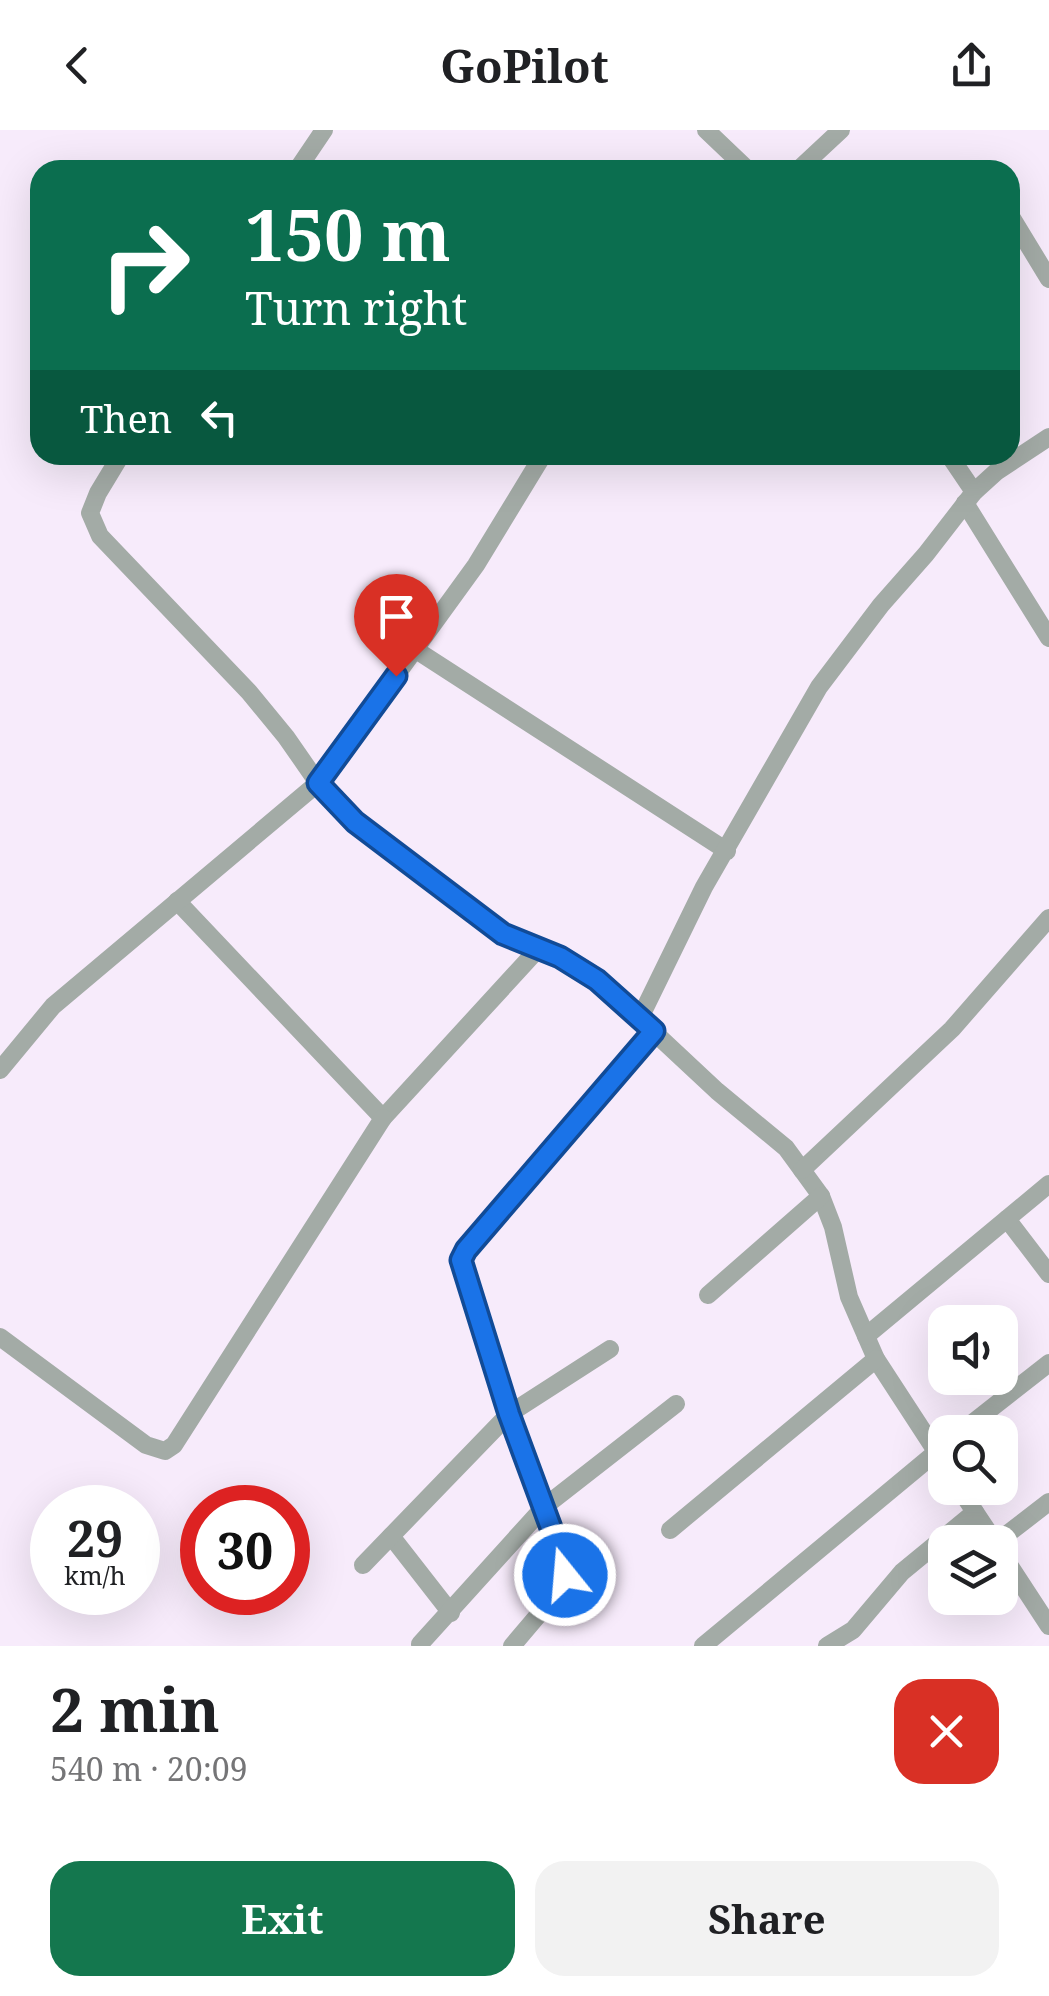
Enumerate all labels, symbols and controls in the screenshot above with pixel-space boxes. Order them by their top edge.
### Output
text: GoPilot [440,35,609,96]
icon: back [50,38,105,93]
icon: share [944,38,999,93]
text: 150 m [245,186,451,282]
icon: right [80,200,210,330]
text: Turn right [245,277,467,338]
icon: left [192,390,247,445]
text: Then [80,392,172,444]
pin [354,574,439,677]
icon: arrive [369,589,424,644]
map controls [928,1305,1018,1615]
button: sound [928,1305,1018,1395]
button: search [928,1415,1018,1505]
speed limit sign: 30 [180,1485,310,1615]
text: 29 [67,1504,123,1572]
position arrow [513,1523,617,1627]
button: layers [928,1525,1018,1615]
text: km/h [64,1558,126,1592]
text: 2 min [50,1668,220,1750]
button: close [894,1679,999,1784]
text: 540 m · 20:09 [50,1747,248,1790]
button: Exit [50,1861,515,1976]
button: Share [535,1861,999,1976]

